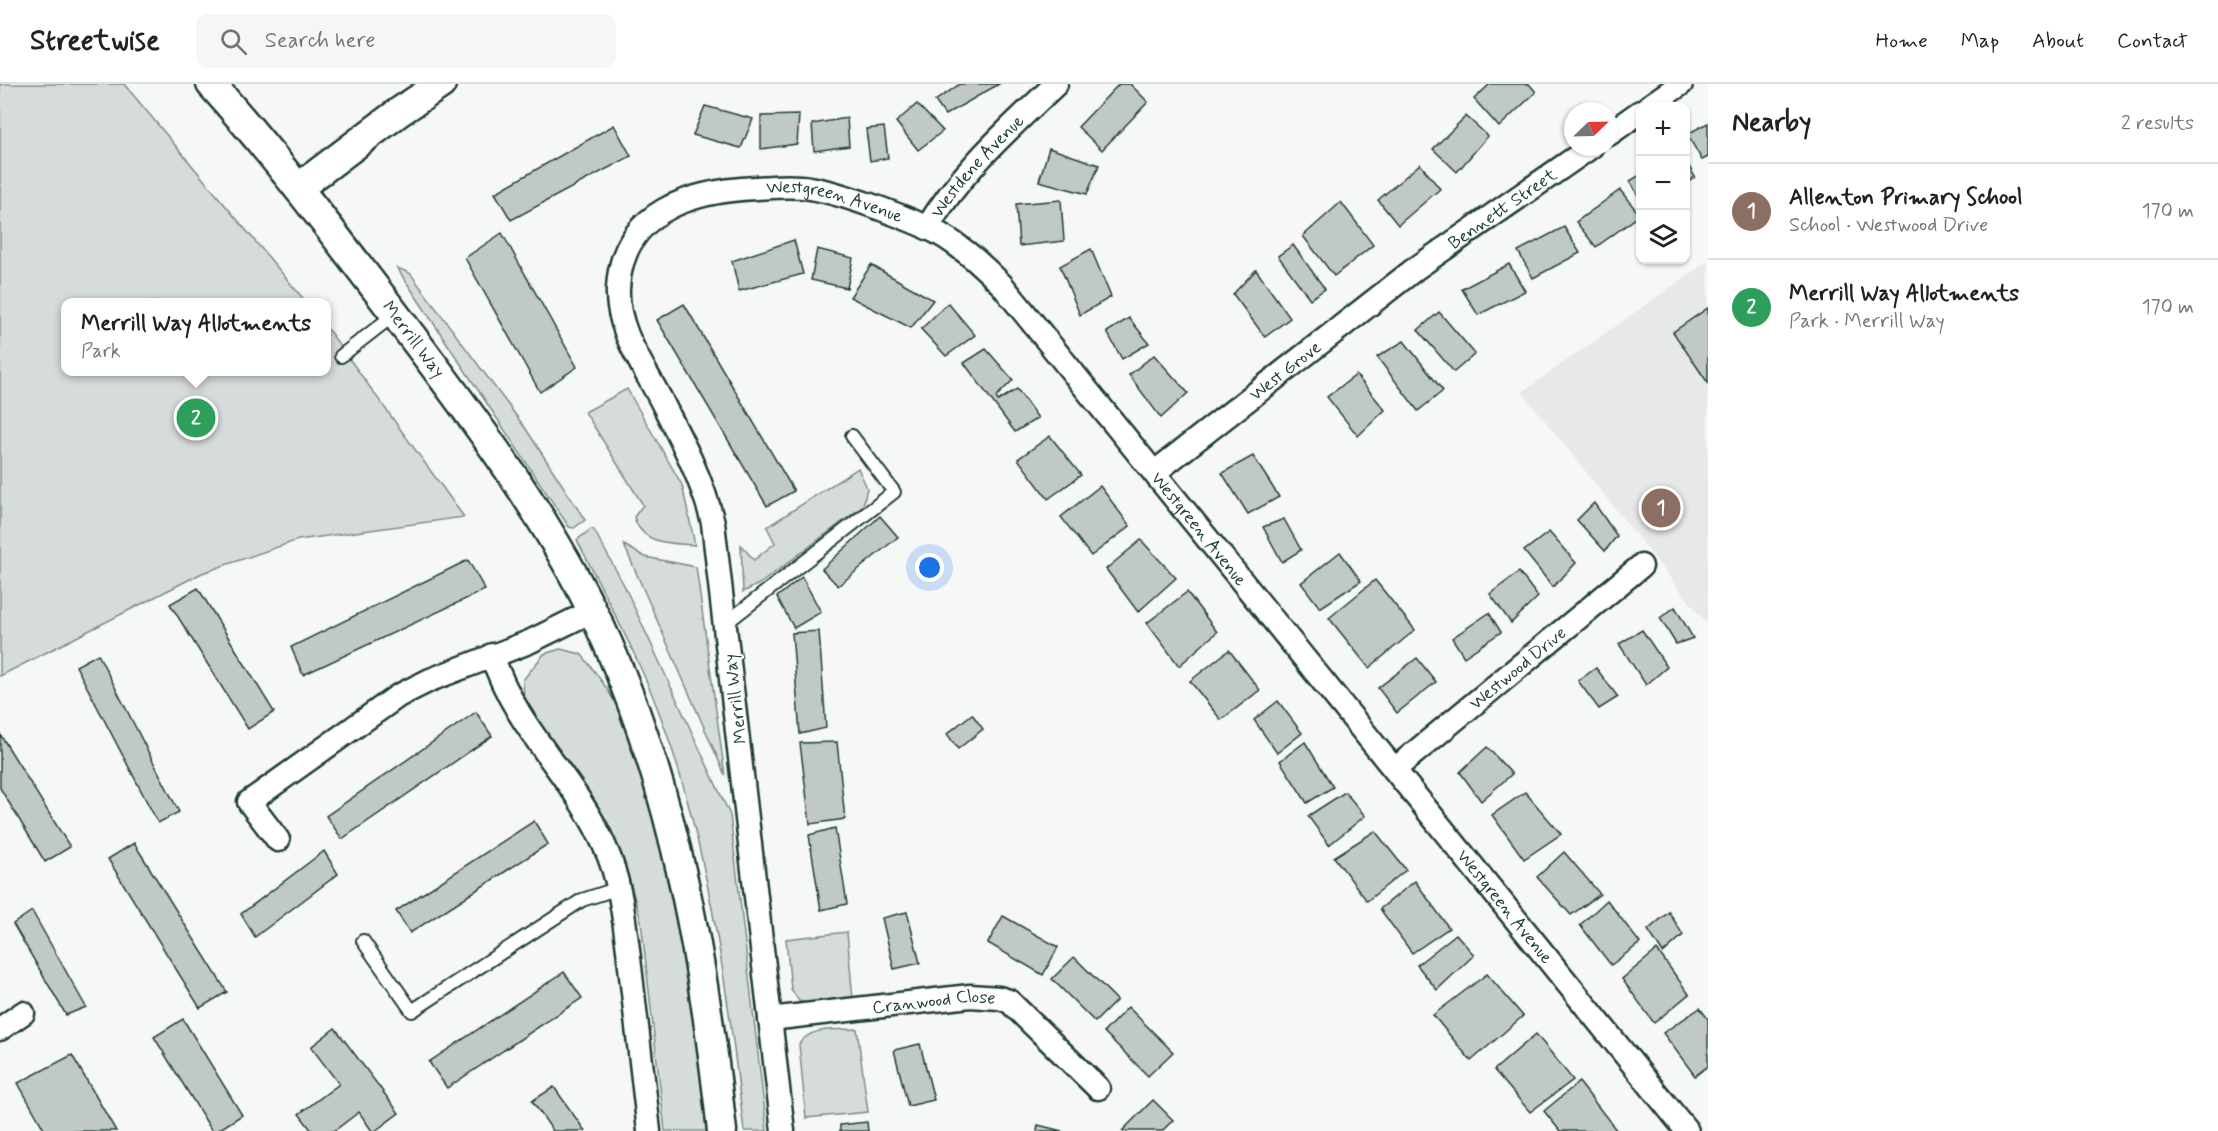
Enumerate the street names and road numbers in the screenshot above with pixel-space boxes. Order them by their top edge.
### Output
street label: Westdene Avenue [926,110,1030,223]
street label: Bennett Street [1444,163,1562,255]
street label: Westgreen Avenue [766,175,906,229]
street label: Merrill Way [376,296,450,383]
street label: West Grove [1245,336,1327,407]
street label: Westgreen Avenue [1145,467,1252,592]
street label: Westwood Drive [1465,621,1572,716]
street label: Merrill Way [719,652,753,745]
street label: Westgreen Avenue [1451,845,1558,969]
street label: Cranwood Close [871,985,996,1020]

